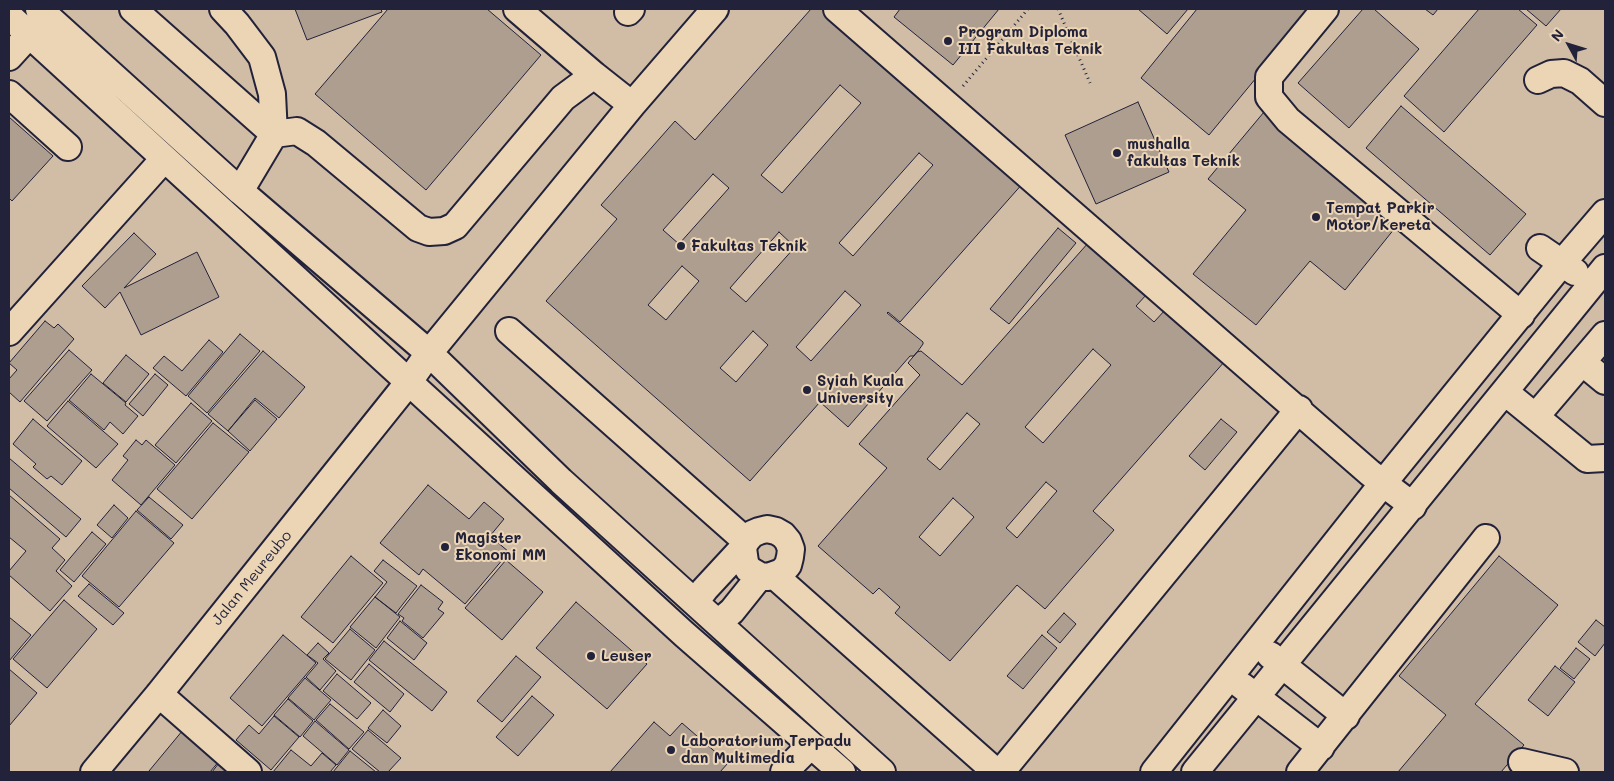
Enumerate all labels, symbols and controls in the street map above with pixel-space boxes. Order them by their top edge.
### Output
north arrow [1544,20,1594,70]
place label: Program Diploma III Fakultas Teknik [958,23,1102,58]
text: N [1546,25,1568,45]
marker: Program Diploma III Fakultas Teknik [942,35,954,47]
place label: mushalla fakultas Teknik [1127,135,1240,170]
marker: mushalla fakultas Teknik [1111,147,1123,159]
place label: Tempat Parkir Motor/Kereta [1326,199,1435,234]
marker: Tempat Parkir Motor/Kereta [1310,211,1322,223]
place label: Fakultas Teknik [691,237,807,255]
marker: Fakultas Teknik [675,240,687,252]
place label: Syiah Kuala University [817,372,904,407]
marker: Syiah Kuala University [801,384,813,396]
street label: Jalan Meureubo [208,527,296,629]
place label: Magister Ekonomi MM [455,529,546,564]
marker: Magister Ekonomi MM [439,541,451,553]
place label: Leuser [601,647,652,665]
marker: Leuser [585,650,597,662]
place label: Laboratorium Terpadu dan Multimedia [681,732,852,767]
marker: Laboratorium Terpadu dan Multimedia [665,744,677,756]

